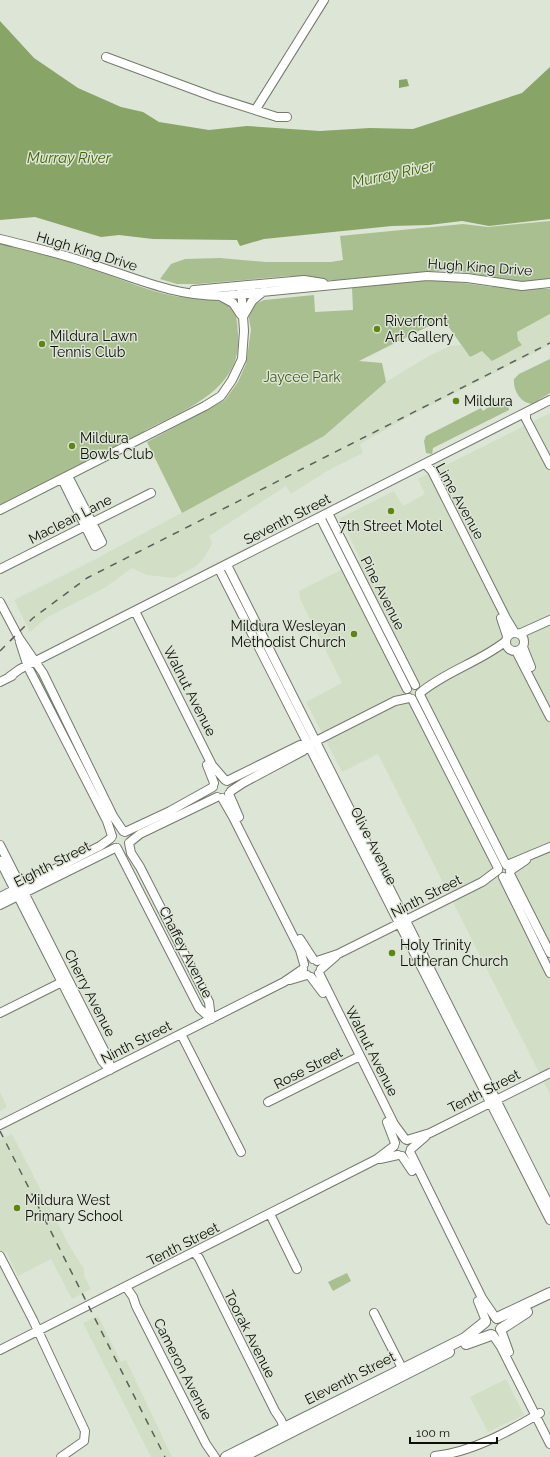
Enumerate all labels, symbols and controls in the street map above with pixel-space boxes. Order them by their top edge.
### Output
water label: Murray River [27,149,112,167]
water label: Murray River [350,156,437,192]
street label: Hugh King Drive [35,228,139,274]
street label: Hugh King Drive [427,255,533,279]
place label: Riverfront Art Gallery [385,313,454,345]
marker: Riverfront Art Gallery [372,324,382,334]
place label: Mildura Lawn Tennis Club [50,328,137,360]
marker: Mildura Lawn Tennis Club [37,339,47,349]
park label: Jaycee Park [263,369,341,385]
place label: Mildura [464,393,513,409]
marker: Mildura [451,396,461,406]
place label: Mildura Bowls Club [80,430,154,462]
marker: Mildura Bowls Club [67,441,77,451]
street label: Lime Avenue [433,460,487,542]
street label: Seventh Street [241,490,333,548]
street label: Maclean Lane [26,491,114,547]
marker: 7th Street Motel [386,506,396,516]
place label: 7th Street Motel [339,518,443,534]
street label: Pine Avenue [358,554,408,632]
place label: Mildura Wesleyan Methodist Church [231,618,346,650]
marker: Mildura Wesleyan Methodist Church [349,629,359,639]
street label: Walnut Avenue [160,643,220,739]
street label: Olive Avenue [348,804,400,888]
street label: Eighth Street [11,838,93,890]
street label: Ninth Street [388,871,464,921]
street label: Chaffey Avenue [156,903,216,1001]
place label: Holy Trinity Lutheran Church [400,937,508,969]
street label: Cherry Avenue [61,947,119,1039]
marker: Holy Trinity Lutheran Church [387,948,397,958]
street label: Walnut Avenue [342,1003,402,1099]
street label: Ninth Street [98,1017,174,1067]
street label: Rose Street [271,1044,345,1092]
street label: Tenth Street [445,1066,523,1116]
place label: Mildura West Primary School [25,1192,123,1224]
marker: Mildura West Primary School [12,1203,22,1213]
street label: Tenth Street [144,1219,222,1269]
street label: Toorak Avenue [221,1288,279,1380]
street label: Cameron Avenue [151,1316,215,1422]
street label: Eleventh Street [302,1348,398,1408]
scale bar [410,1419,497,1445]
text: 100 m [416,1426,450,1440]

